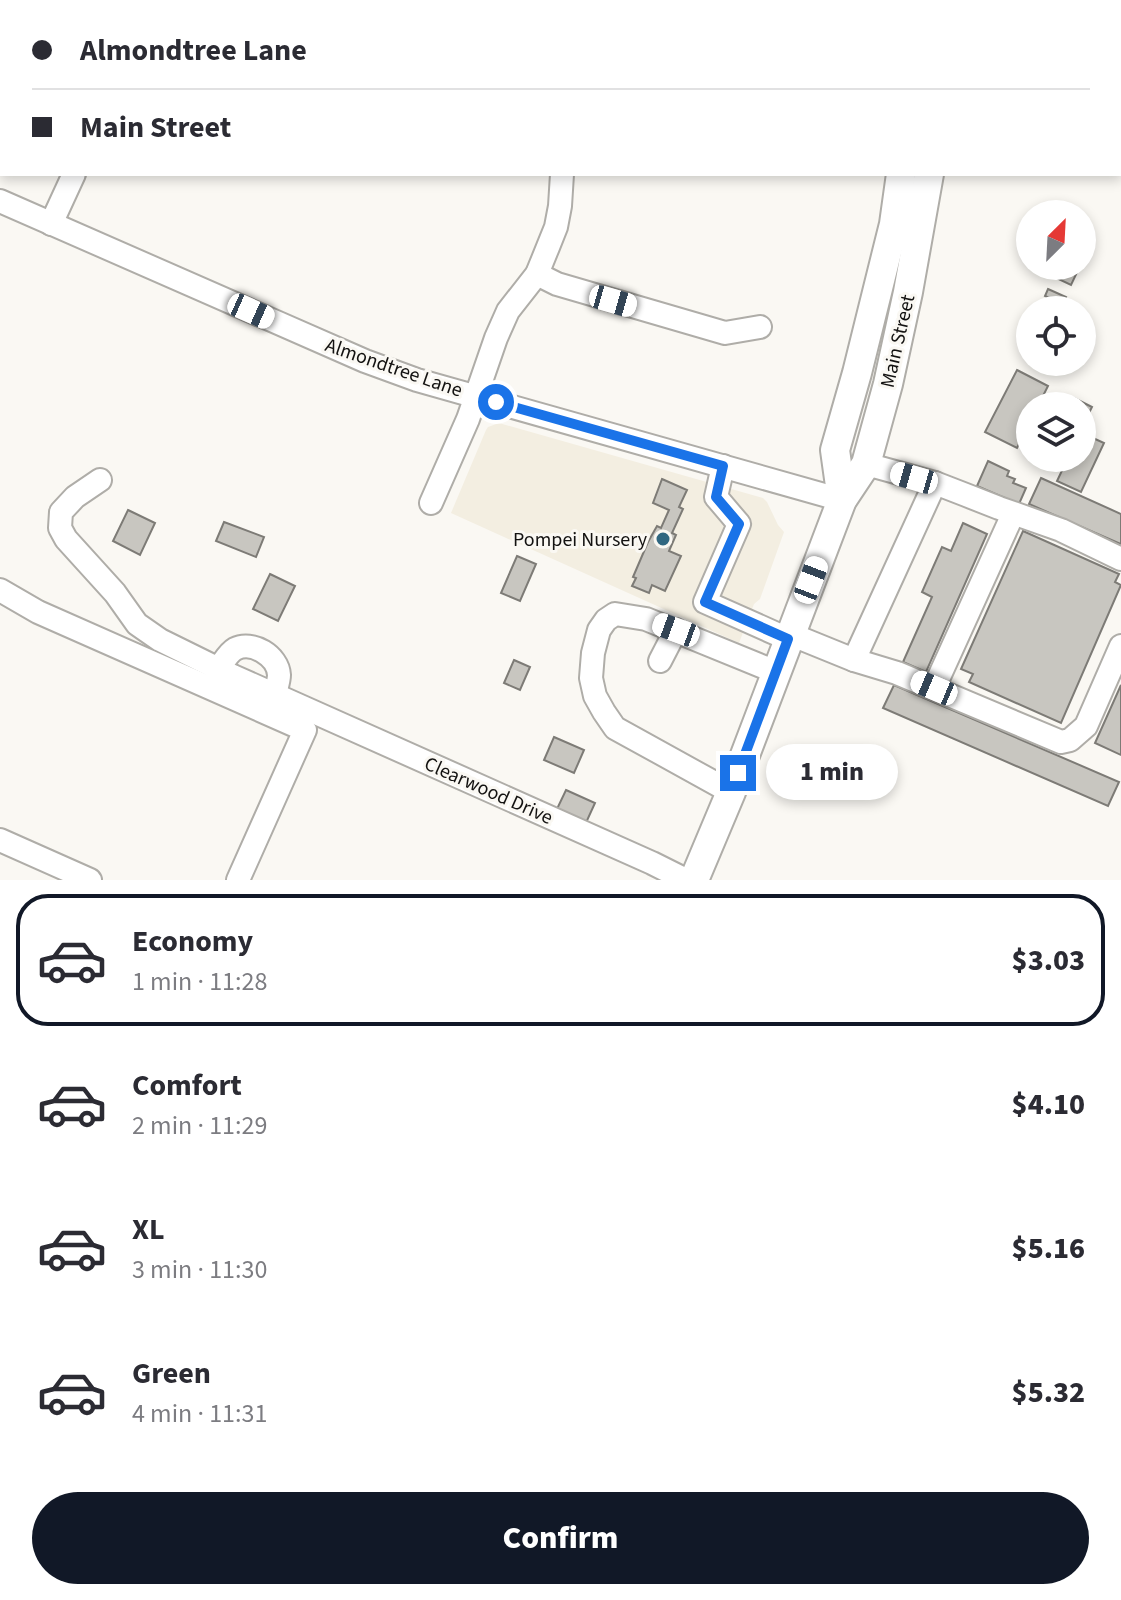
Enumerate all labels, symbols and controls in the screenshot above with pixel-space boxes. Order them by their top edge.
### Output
text: Almondtree Lane [80,29,307,72]
text: Main Street [80,106,231,149]
north arrow [1016,200,1096,280]
map controls [1016,200,1096,472]
car [587,283,639,319]
car [224,290,278,332]
street label: Main Street [874,292,922,390]
button: locate [1016,296,1096,376]
street label: Almondtree Lane [321,331,466,405]
route start [478,384,514,420]
button: layers [1016,392,1096,472]
car [888,460,940,496]
place label: Pompei Nursery [513,526,648,554]
marker: Pompei Nursery [654,530,672,548]
car [791,553,831,607]
car [649,611,703,649]
car [907,668,961,708]
callout: 1 min [766,745,898,801]
street label: Clearwood Drive [420,750,557,832]
text: 1 min [800,753,864,790]
route end [720,755,756,791]
text: Economy [132,920,253,963]
icon: car [36,924,108,996]
text: $3.03 [1012,939,1085,982]
text: 1 min · 11:28 [132,963,267,1000]
text: Comfort [132,1064,242,1107]
icon: car [36,1068,108,1140]
text: $4.10 [1012,1083,1085,1126]
text: 2 min · 11:29 [132,1107,267,1144]
text: XL [132,1208,165,1251]
icon: car [36,1212,108,1284]
text: $5.16 [1012,1227,1085,1270]
text: 3 min · 11:30 [132,1251,267,1288]
text: Green [132,1352,211,1395]
icon: car [36,1356,108,1428]
text: $5.32 [1012,1371,1085,1414]
text: 4 min · 11:31 [132,1395,267,1432]
button: Confirm [32,1492,1089,1584]

